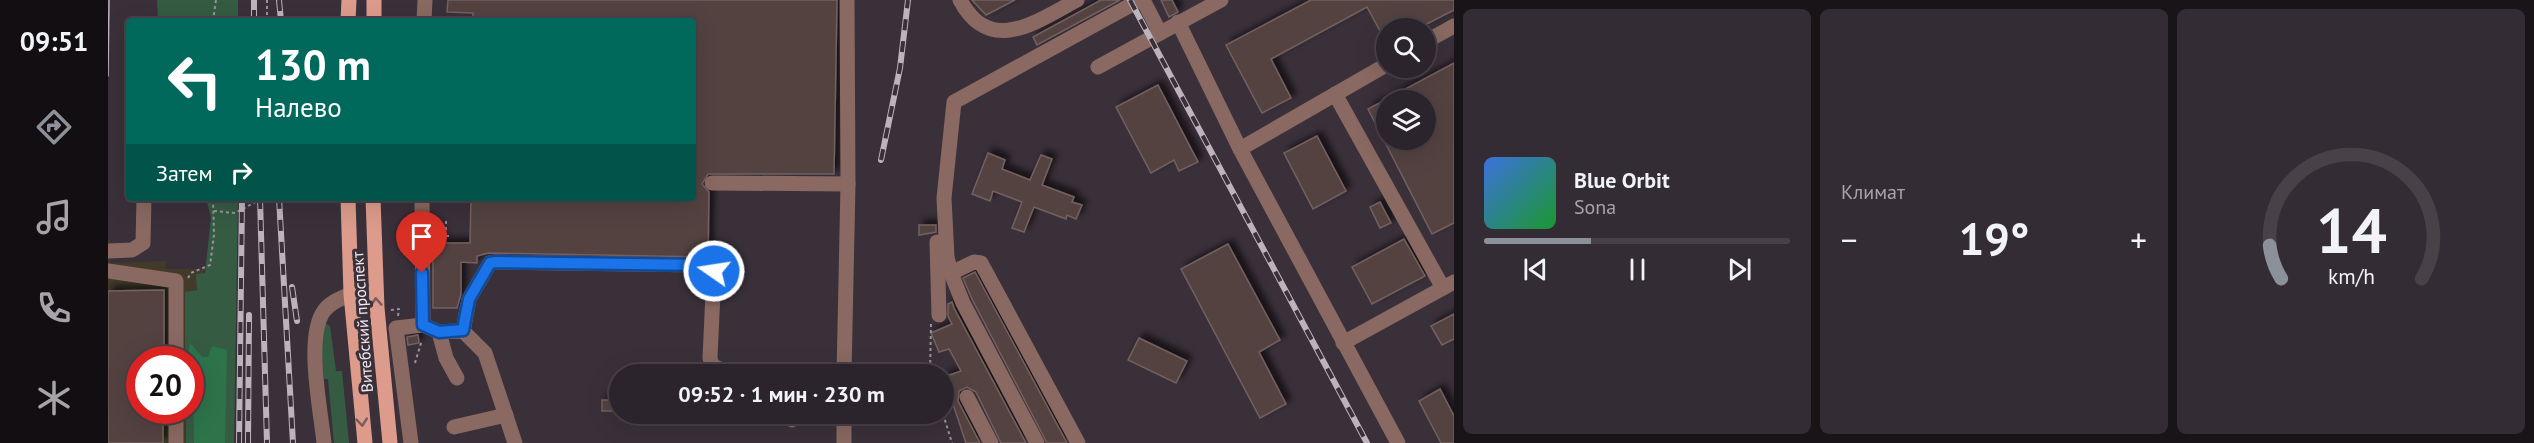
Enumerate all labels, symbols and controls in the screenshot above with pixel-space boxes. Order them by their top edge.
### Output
map controls [1376,18,1436,150]
button: search [1376,18,1436,78]
text: 09:51 [20,24,88,58]
text: 130 m [255,37,371,92]
icon: left [156,42,234,120]
text: Налево [255,90,342,124]
button: layers [1376,90,1436,150]
icon: directions [33,106,75,148]
icon: right [225,156,258,189]
text: Затем [156,159,213,187]
text: Blue Orbit [1574,166,1670,194]
text: Климат [1841,179,1905,205]
text: 14 [2316,189,2386,270]
text: Sona [1574,194,1616,220]
icon: music [33,196,75,238]
text: 19° [1959,209,2029,267]
pin [396,211,447,273]
text: − [1841,218,1858,261]
text: + [2130,218,2147,261]
icon: arrive [405,220,438,253]
position arrow [682,239,746,303]
street label: Витебский проспект [347,250,377,393]
icon: previous [1519,253,1552,286]
icon: pause [1621,253,1654,286]
icon: next [1723,253,1756,286]
text: km/h [2327,262,2374,290]
icon: phone [33,287,75,329]
one-way arrow [370,298,383,307]
speed limit sign: 20 [126,346,204,424]
icon: climate [33,377,75,419]
text: 09:52 · 1 мин · 230 m [678,380,885,408]
one-way arrow [355,418,368,427]

